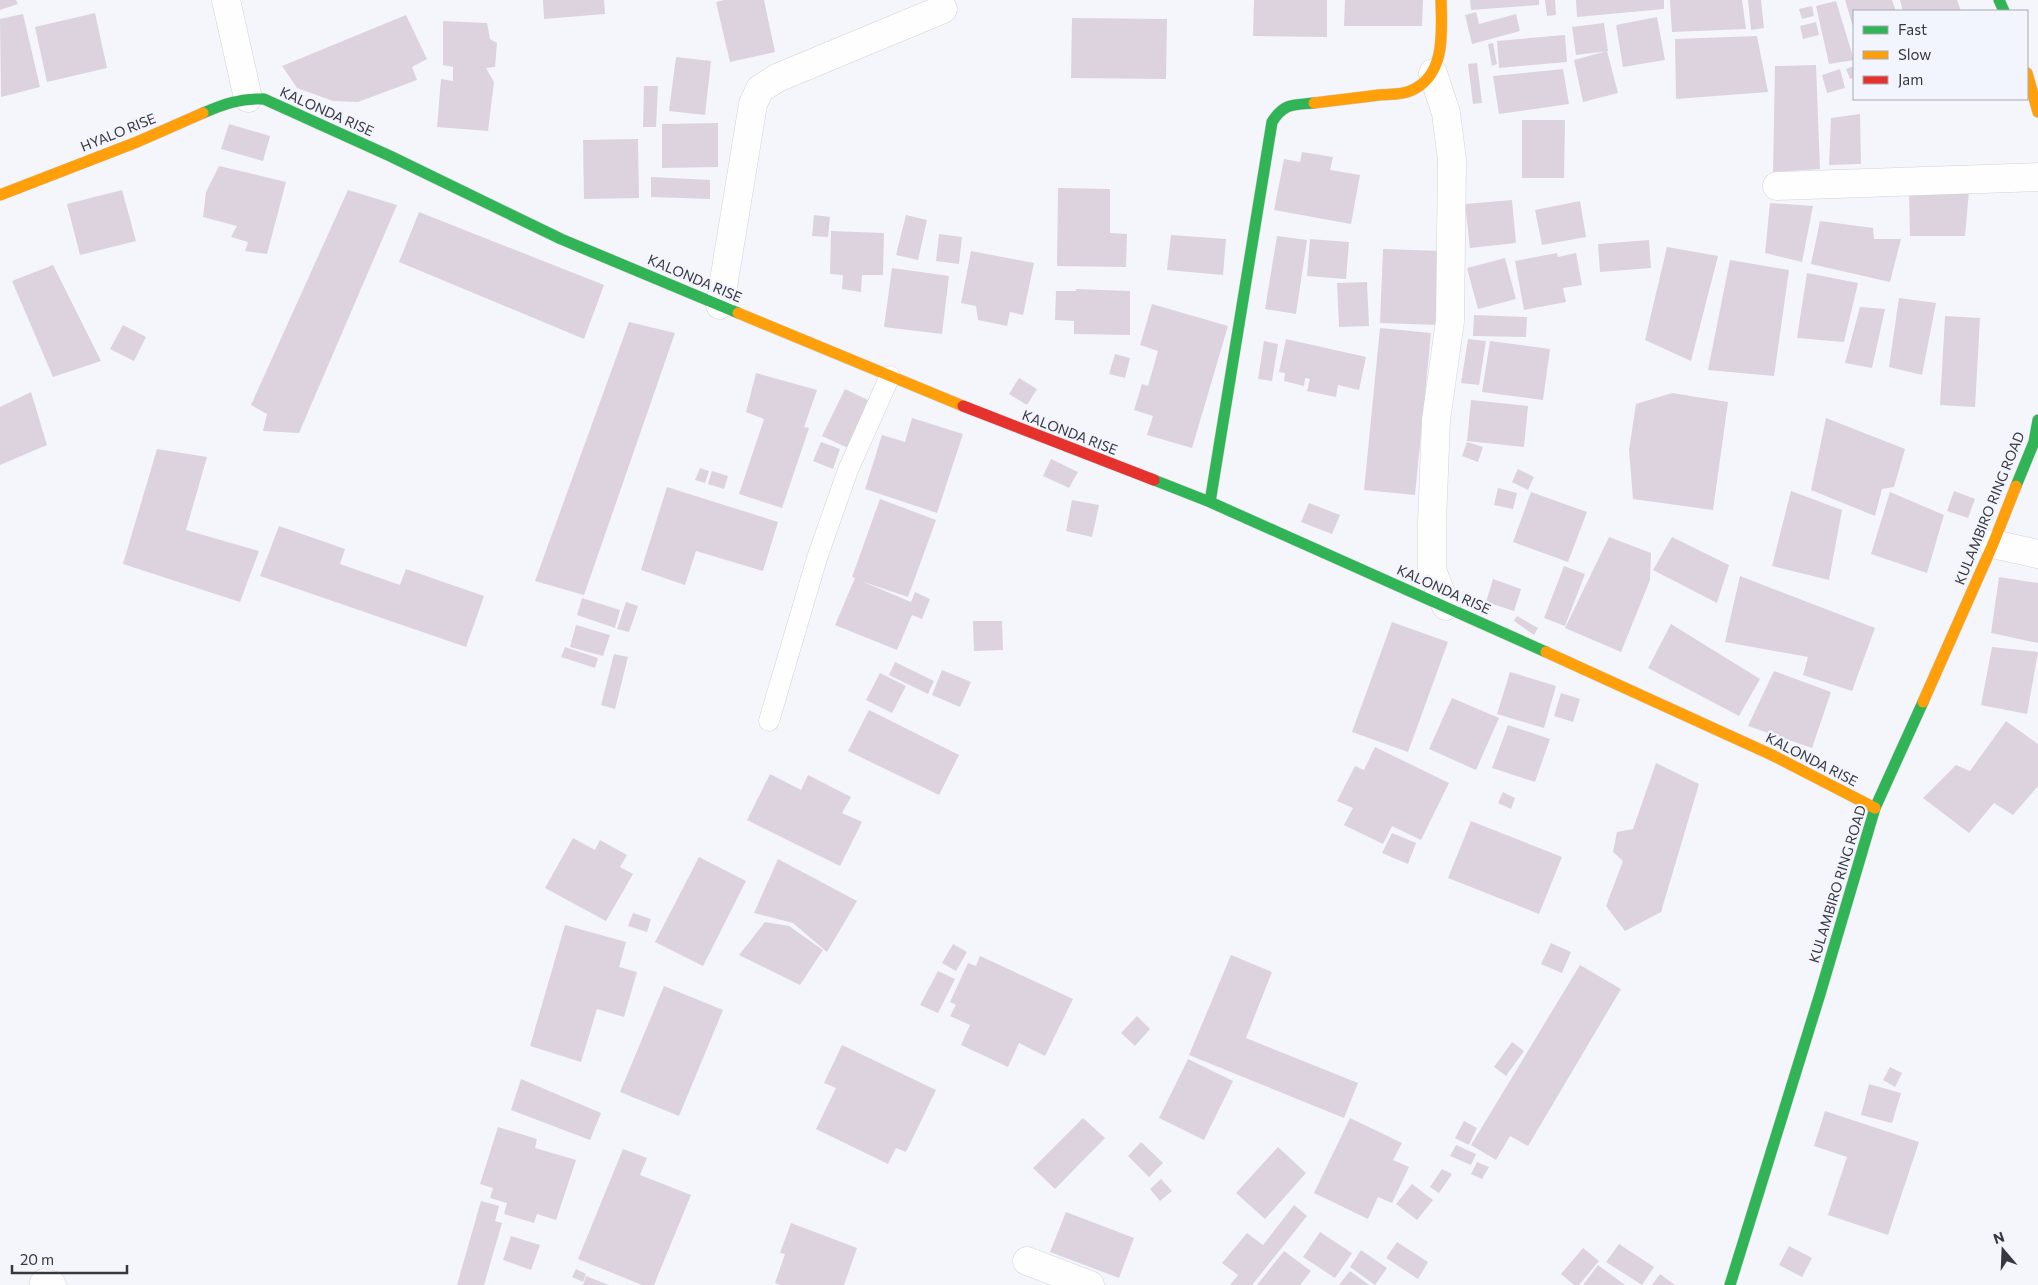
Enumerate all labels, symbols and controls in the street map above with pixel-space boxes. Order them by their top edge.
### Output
legend [1853,10,2028,100]
text: Fast [1898,20,1927,38]
text: Slow [1898,45,1931,63]
text: Jam [1898,70,1923,88]
street label: KALONDA RISE [277,83,377,139]
street label: HYALO RISE [78,109,158,155]
street label: KALONDA RISE [645,250,745,306]
street label: KALONDA RISE [1020,406,1120,458]
street label: KULAMBIRO RING ROAD [1950,429,2028,587]
street label: KALONDA RISE [1394,561,1494,617]
street label: KALONDA RISE [1763,729,1861,789]
street label: KULAMBIRO RING ROAD [1805,803,1869,965]
north arrow [1978,1225,2028,1275]
text: N [1991,1227,2006,1247]
scale bar [12,1242,128,1274]
text: 20 m [20,1250,54,1268]

